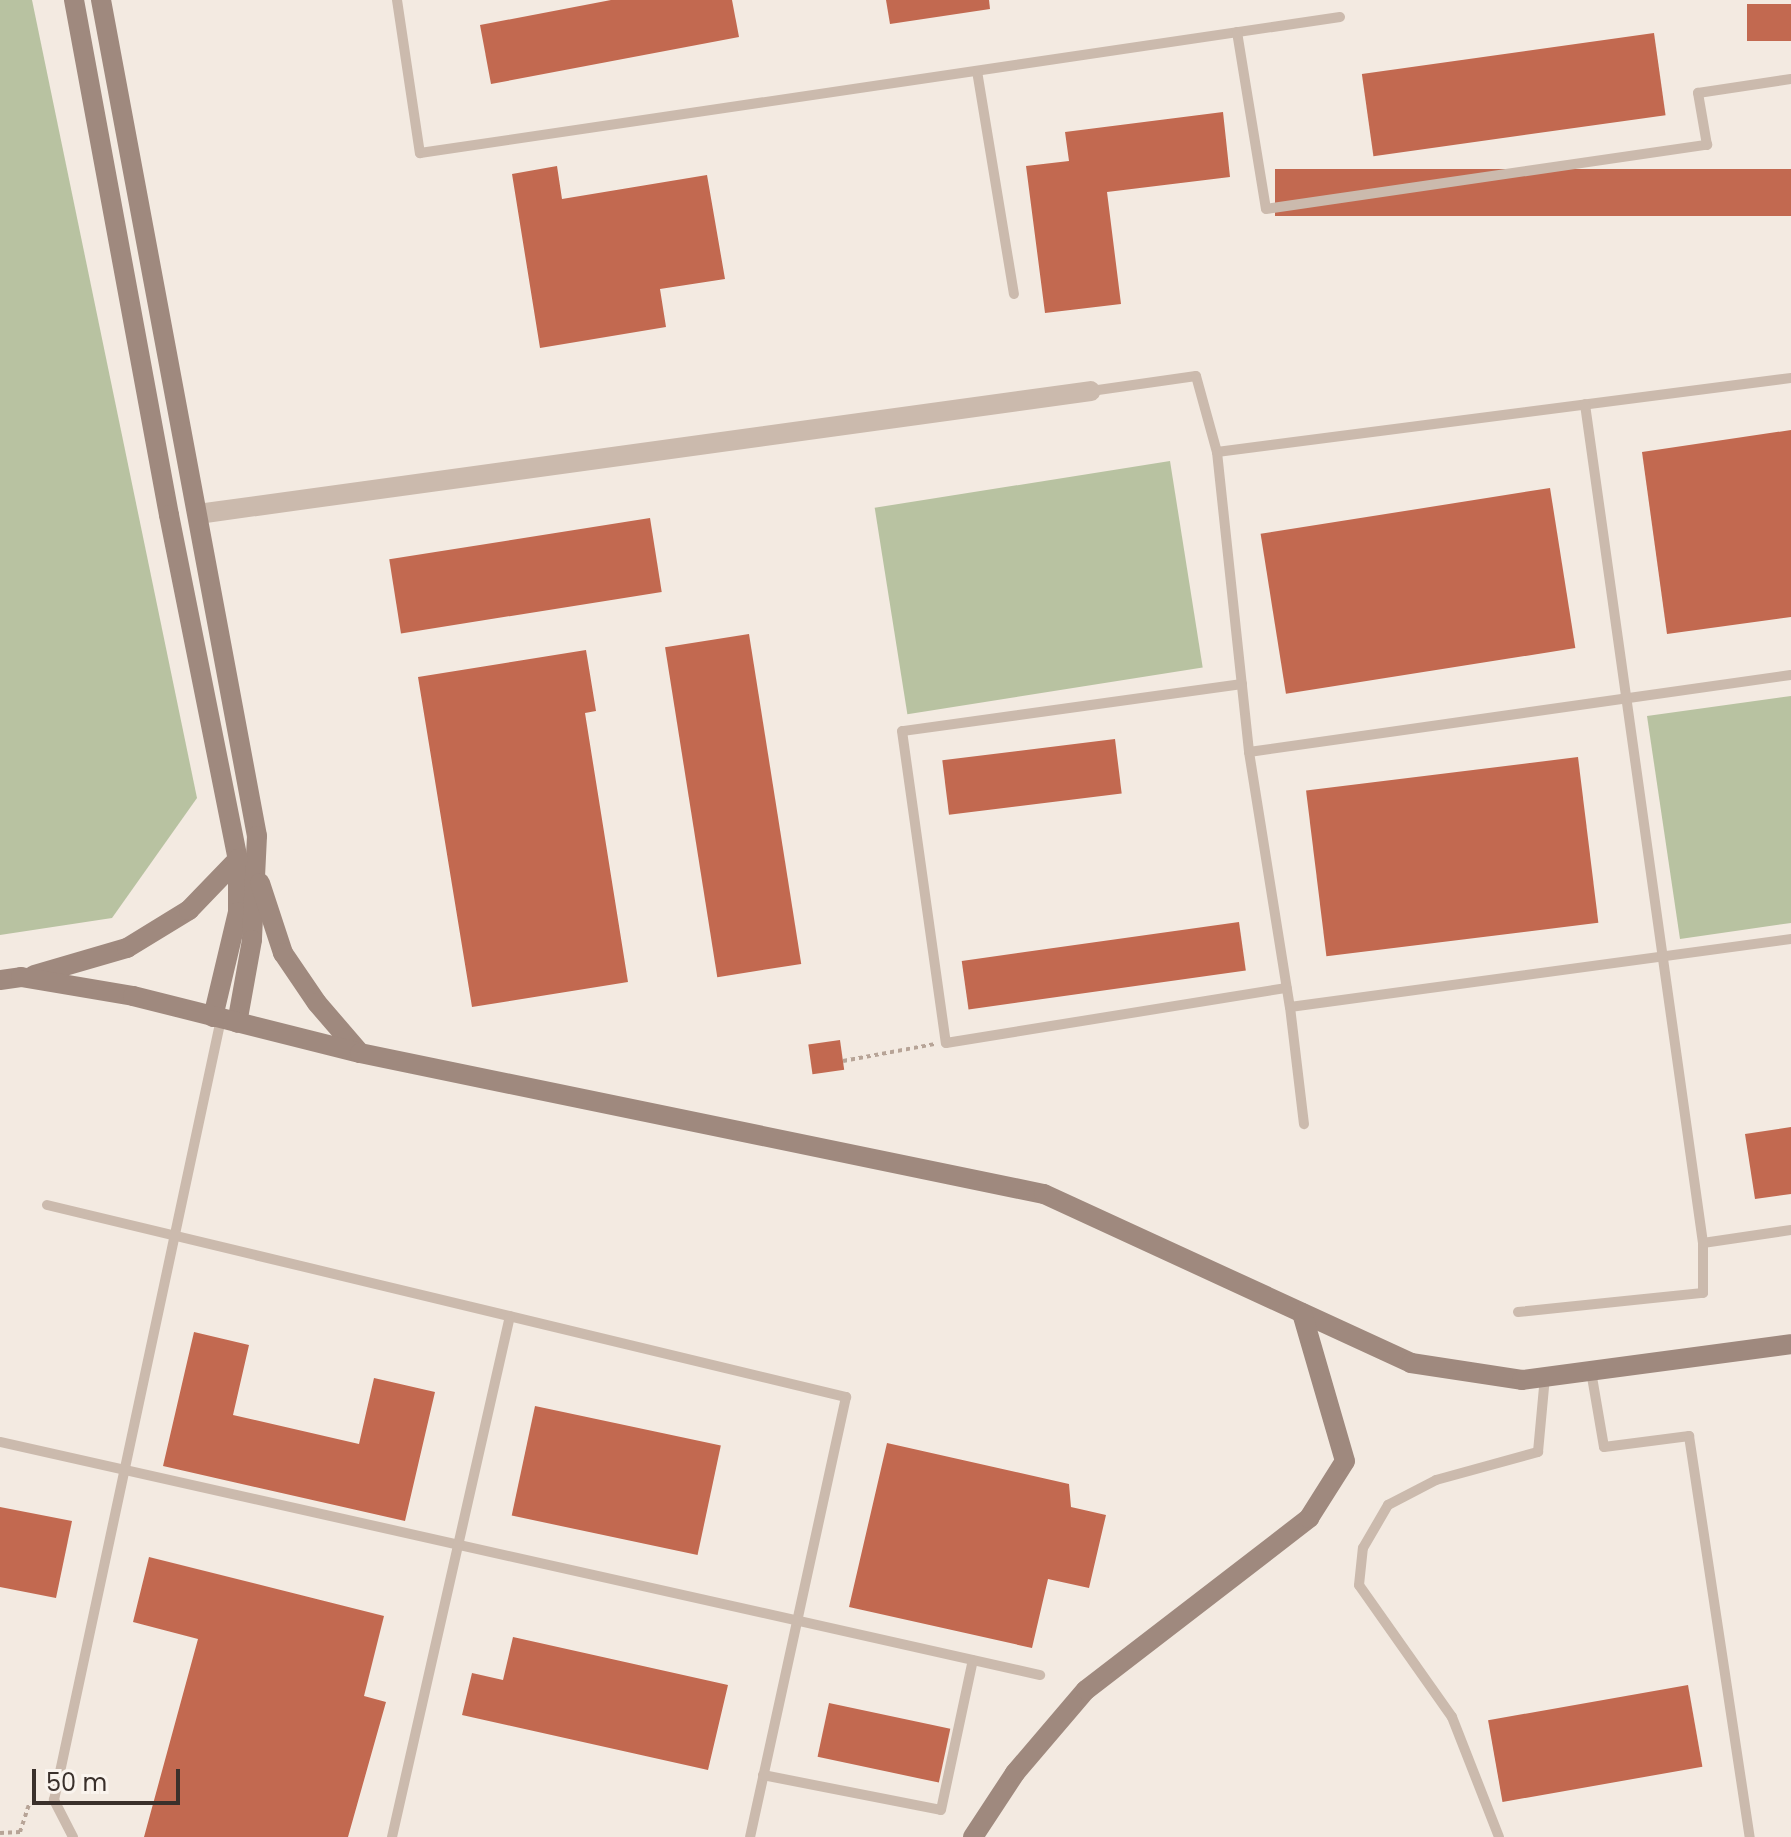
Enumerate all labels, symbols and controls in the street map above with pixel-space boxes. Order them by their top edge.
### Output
scale bar [36,1753,184,1803]
text: 50 m [46,1766,107,1799]

